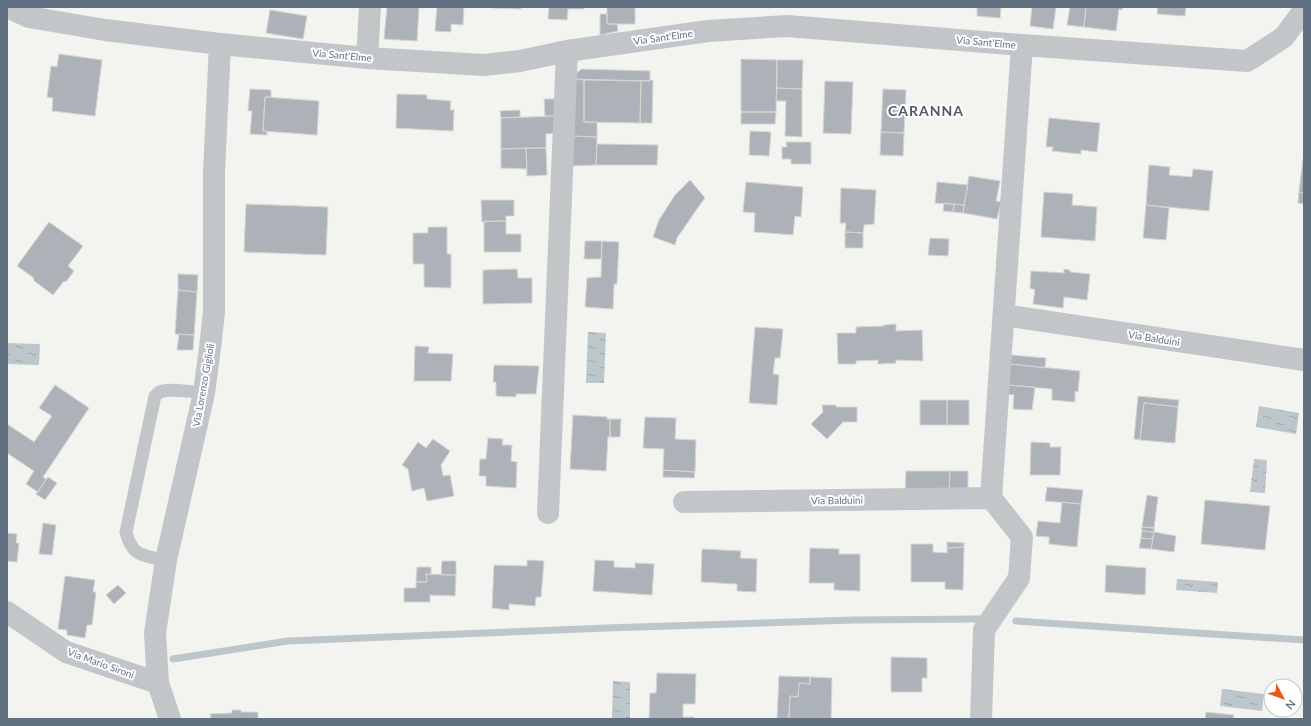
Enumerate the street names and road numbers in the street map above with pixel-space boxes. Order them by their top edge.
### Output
street label: Via Sant'Elme [633,27,693,47]
street label: Via Sant'Elme [956,33,1016,51]
street label: Via Sant'Elme [312,46,372,64]
street label: Via Balduini [1127,328,1181,348]
street label: Via Lorenzo Giglioli [190,343,216,427]
street label: Via Balduini [811,494,863,506]
street label: Via Mario Sironi [66,645,136,681]

